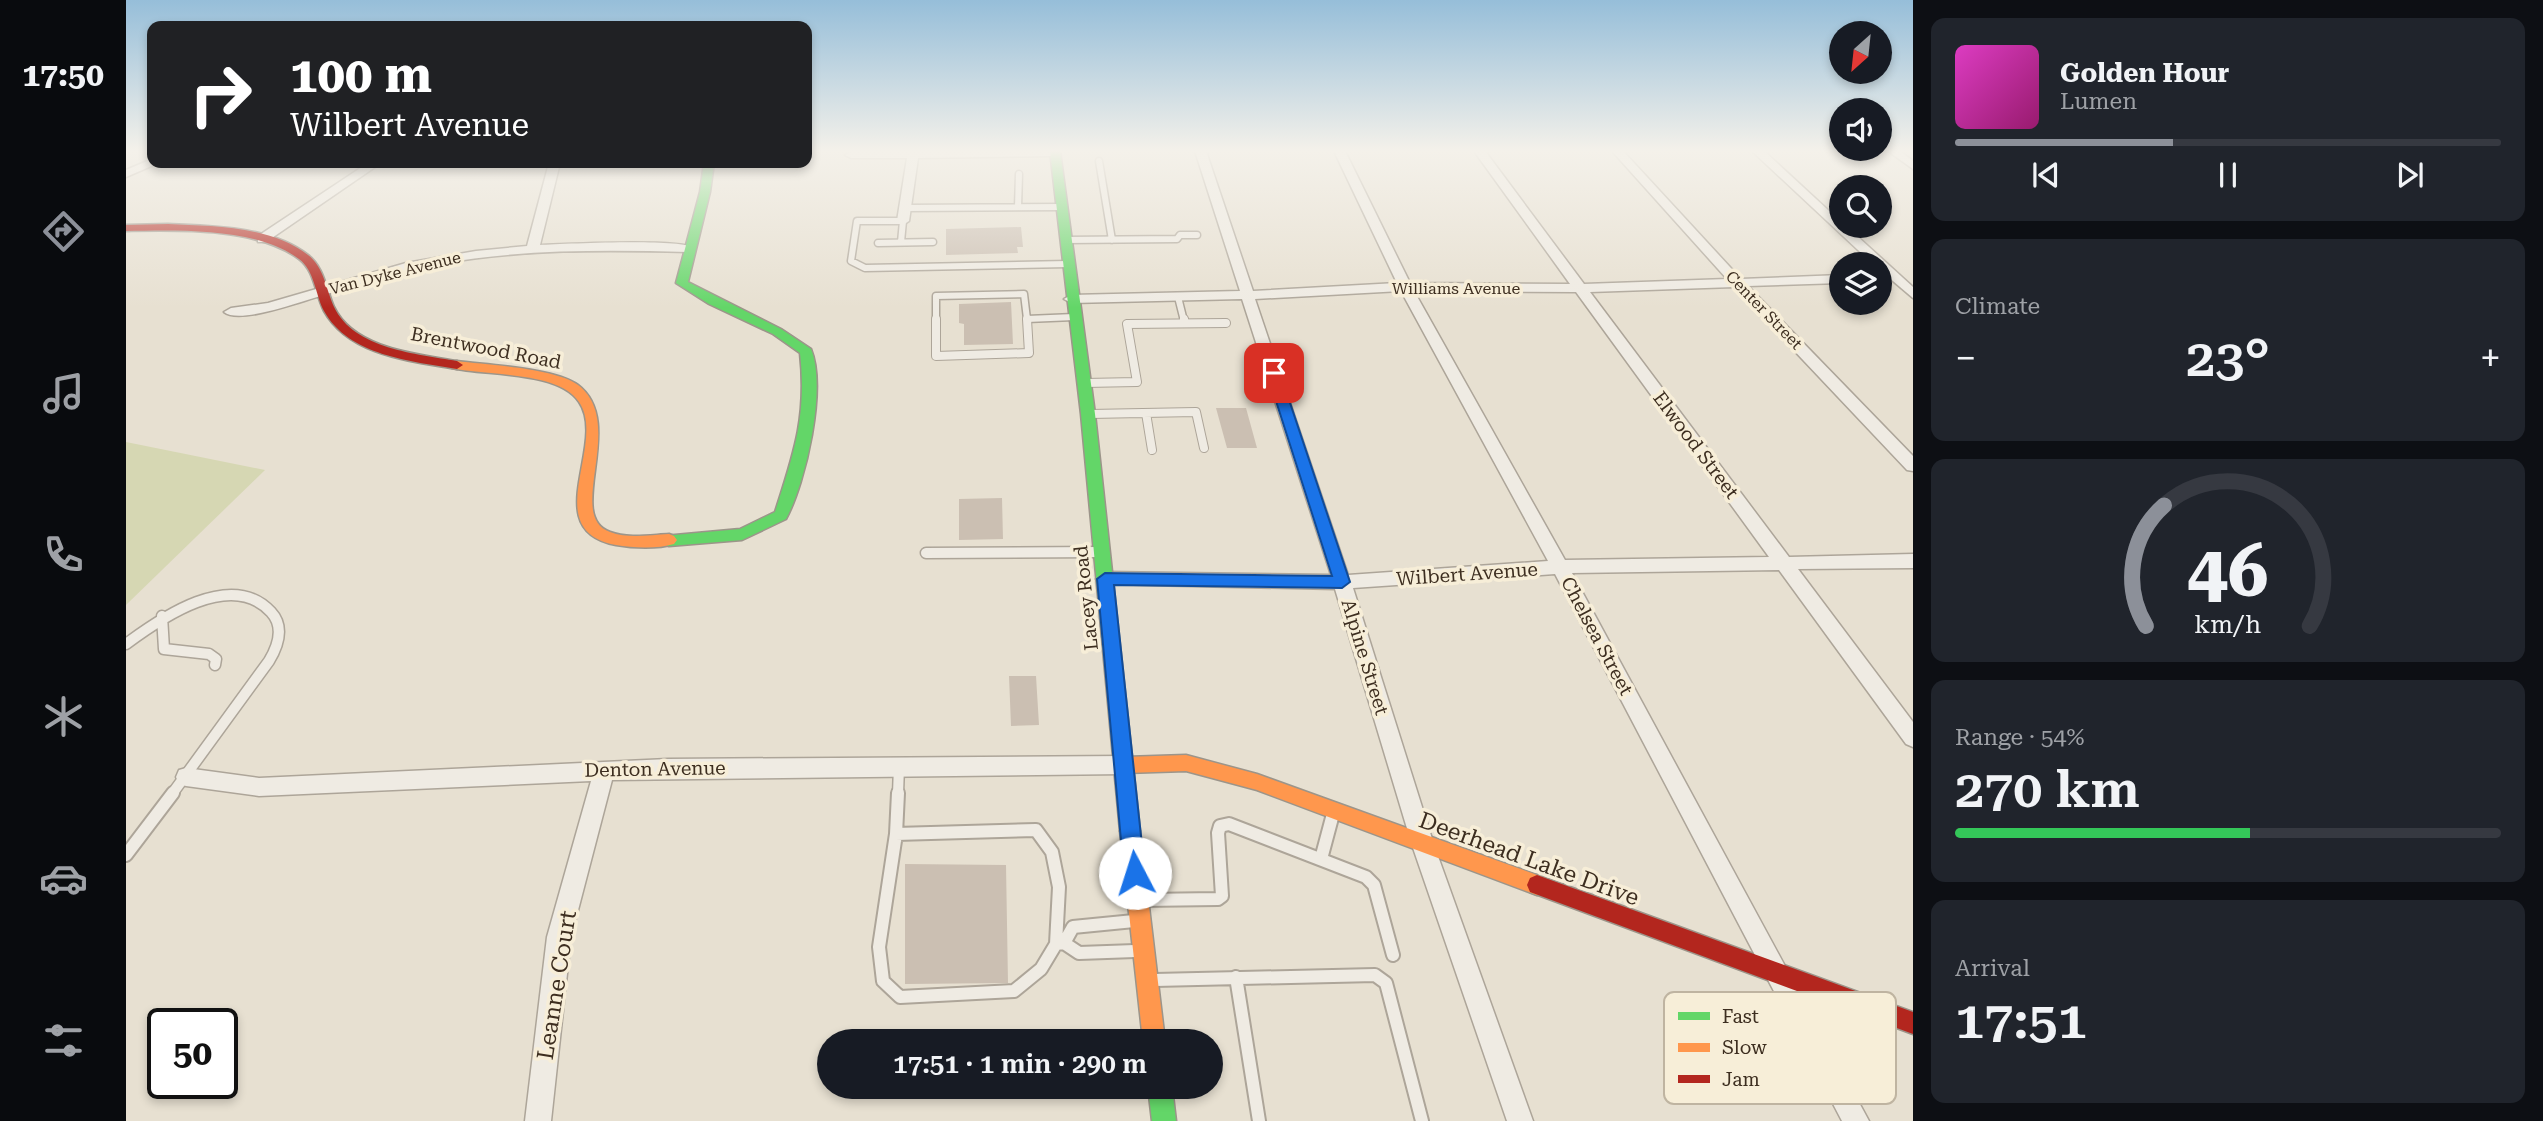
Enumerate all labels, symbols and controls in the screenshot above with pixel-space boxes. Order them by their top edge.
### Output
north arrow [1829,21,1892,84]
map controls [1829,21,1892,315]
text: 100 m [290,47,432,104]
icon: right [175,49,266,140]
text: 17:50 [22,56,104,94]
text: Golden Hour [2060,58,2229,88]
text: Lumen [2060,88,2137,115]
button: sound [1829,98,1892,161]
text: Wilbert Avenue [290,106,529,144]
icon: previous [2027,156,2065,194]
icon: pause [2209,156,2247,194]
icon: next [2391,156,2429,194]
button: search [1829,175,1892,238]
icon: directions [39,207,88,256]
street label: Van Dyke Avenue [327,247,463,299]
button: layers [1829,252,1892,315]
street label: Center Street [1722,267,1806,353]
street label: Williams Avenue [1392,279,1521,298]
text: Climate [1955,293,2040,320]
street label: Brentwood Road [409,322,563,374]
text: 23° [2186,328,2270,389]
text: − [1955,336,1976,380]
text: + [2480,336,2501,380]
pin [1244,343,1304,403]
icon: arrive [1255,354,1293,392]
icon: music [39,369,88,418]
street label: Elwood Street [1648,387,1744,503]
icon: phone [39,530,88,579]
text: 46 [2187,530,2269,615]
street label: Lacey Road [1069,544,1103,652]
street label: Wilbert Avenue [1395,558,1539,590]
street label: Chelsea Street [1556,573,1638,699]
street label: Alpine Street [1336,596,1394,718]
text: km/h [2195,610,2261,639]
icon: climate [39,692,88,741]
text: Range · 54% [1955,724,2084,751]
street label: Denton Avenue [584,756,726,782]
text: 270 km [1955,759,2140,820]
street label: Deerhead Lake Drive [1415,807,1643,911]
position arrow [1098,836,1172,910]
icon: car [39,854,88,903]
street label: Leanne Court [532,908,582,1062]
text: Arrival [1955,955,2030,982]
text: 17:51 [1955,990,2087,1051]
legend [1664,992,1896,1104]
text: Fast [1722,1005,1759,1028]
speed limit sign: 50 [147,1008,238,1099]
icon: filters [39,1016,88,1065]
text: Slow [1722,1036,1767,1059]
text: 17:51 · 1 min · 290 m [893,1049,1147,1079]
text: Jam [1722,1068,1760,1091]

